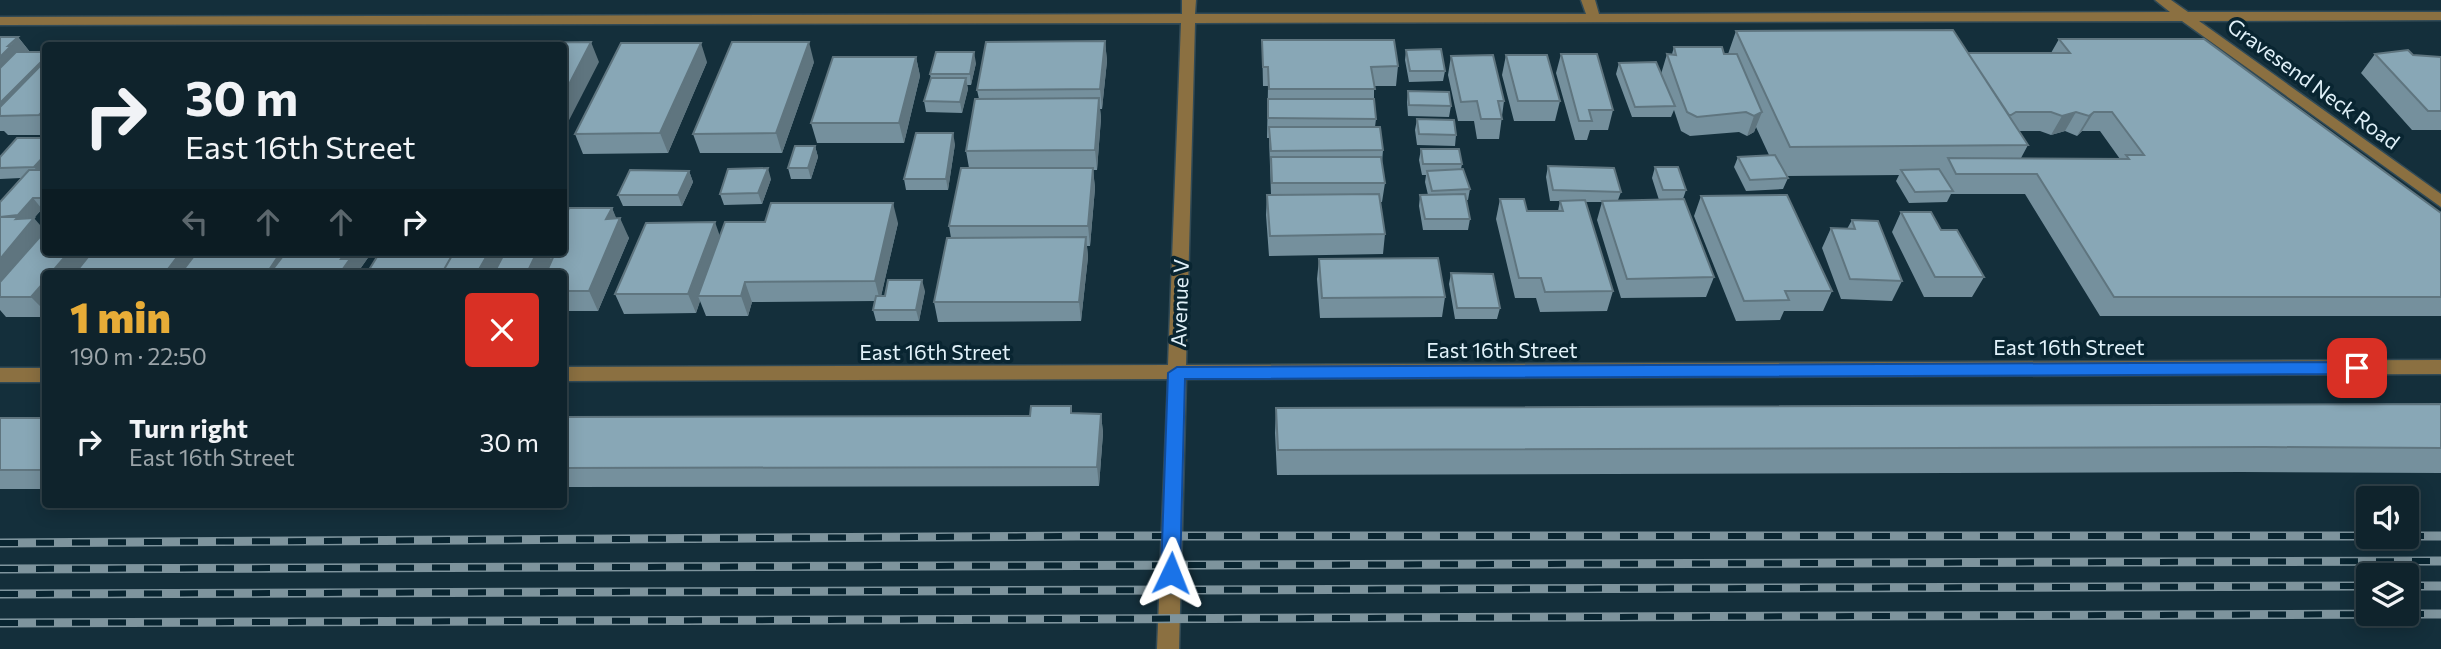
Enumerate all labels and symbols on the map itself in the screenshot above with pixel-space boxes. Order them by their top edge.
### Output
street label: Gravesend Neck Road [2223,12,2405,154]
street label: Avenue V [1165,258,1193,348]
street label: East 16th Street [1993,334,2145,359]
street label: East 16th Street [1426,337,1578,362]
pin [2327,338,2387,398]
street label: East 16th Street [859,339,1011,364]
position arrow [1134,536,1208,610]

